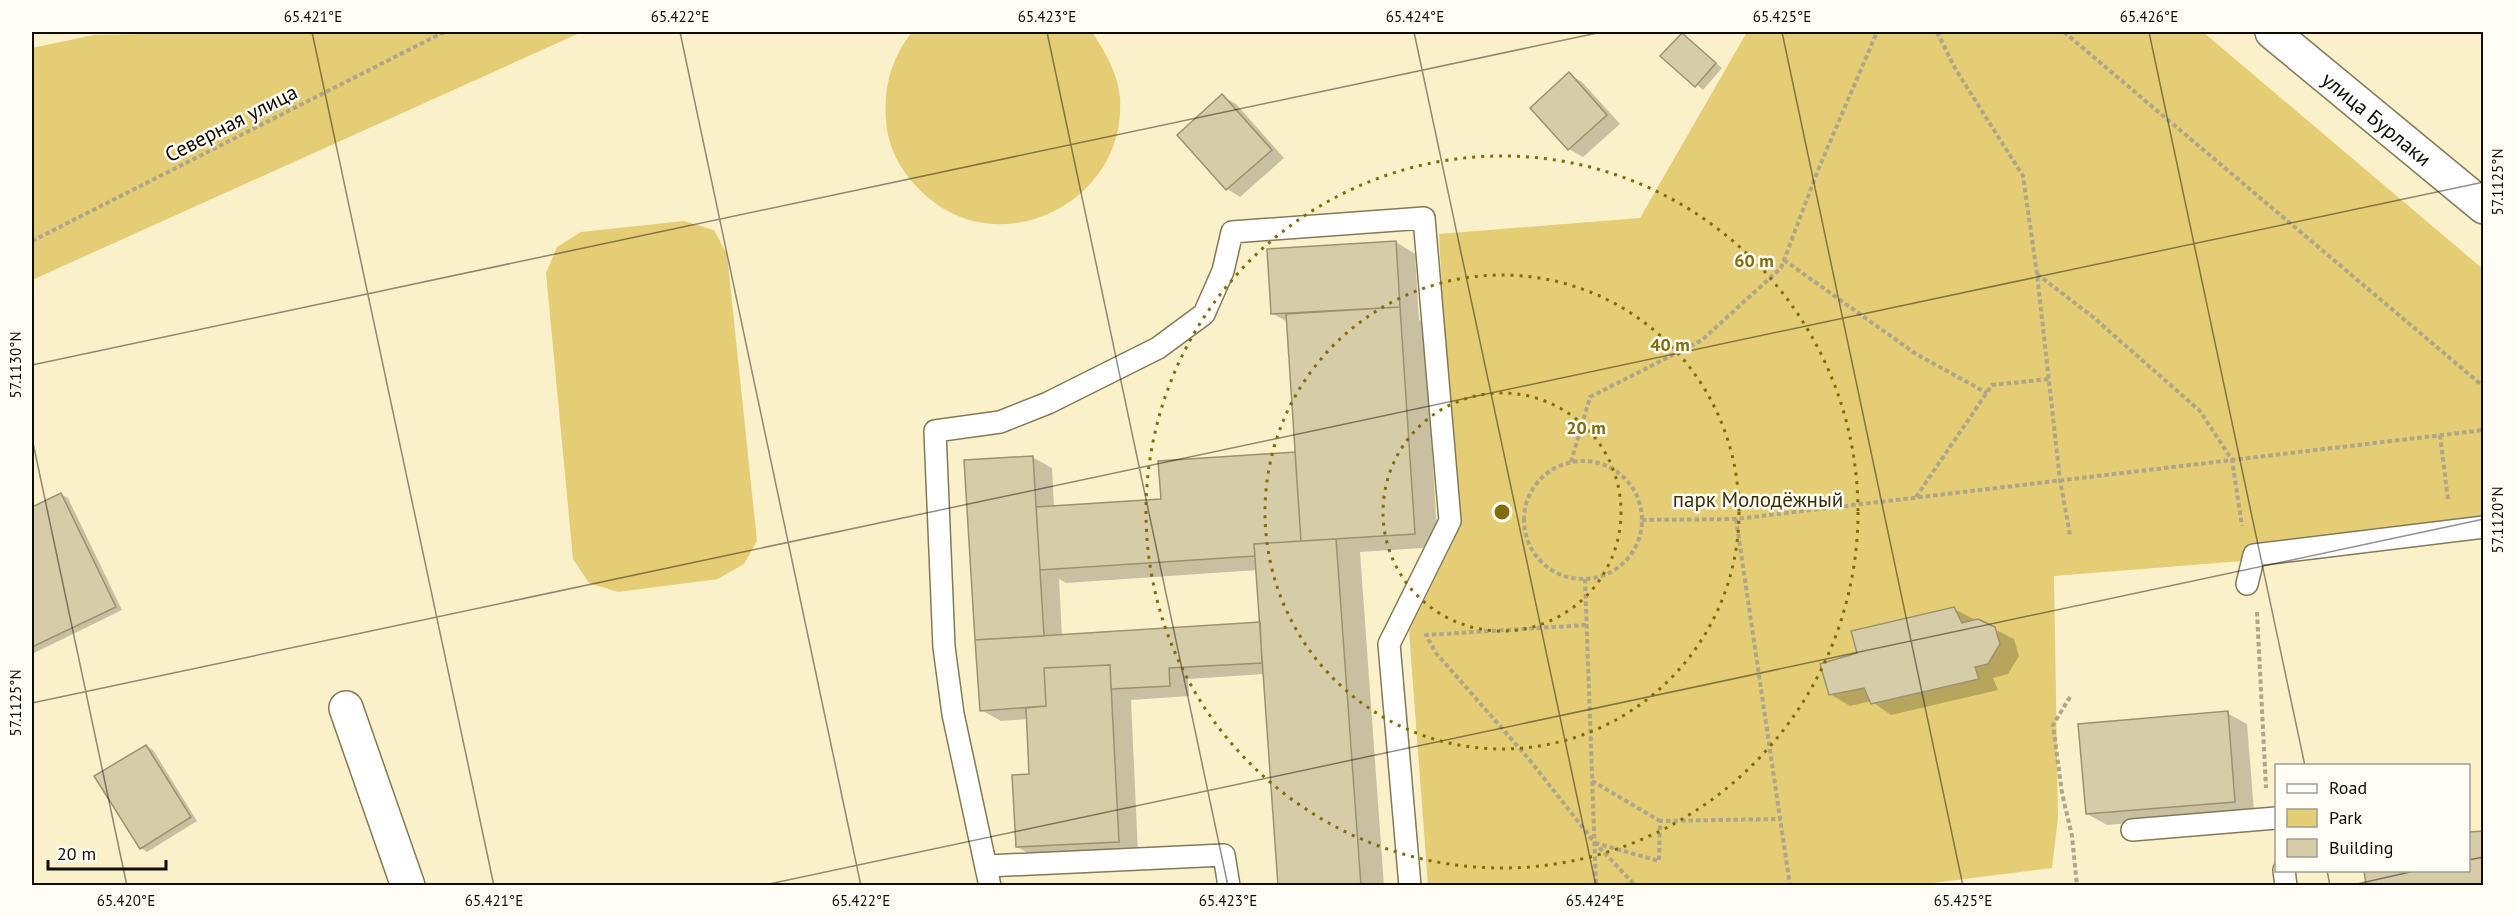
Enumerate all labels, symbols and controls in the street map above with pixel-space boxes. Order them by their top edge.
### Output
text: 65.421°E [284,7,342,26]
text: 65.422°E [651,7,709,26]
text: 65.423°E [1018,7,1076,26]
text: 65.424°E [1386,7,1444,26]
text: 65.425°E [1753,7,1811,26]
text: 65.426°E [2120,7,2178,26]
street label: улица Бурлаки [2317,65,2437,172]
street label: Северная улица [160,78,302,168]
text: 57.1125°N [2488,148,2507,216]
text: 60 m [1734,249,1774,272]
text: 57.1130°N [6,331,25,399]
text: 40 m [1650,333,1690,356]
text: 20 m [1566,416,1606,439]
park label: парк Молодёжный [1673,486,1843,513]
text: 57.1120°N [2488,486,2507,554]
centre of rings [1492,502,1512,522]
text: 57.1125°N [6,669,25,737]
legend [2275,764,2470,872]
text: Road [2329,776,2367,799]
text: Park [2329,806,2362,829]
scale bar [48,833,166,871]
text: Building [2329,836,2393,859]
text: 20 m [57,842,96,865]
text: 65.420°E [97,891,155,910]
text: 65.421°E [465,891,523,910]
text: 65.422°E [832,891,890,910]
text: 65.423°E [1199,891,1257,910]
text: 65.424°E [1566,891,1624,910]
text: 65.425°E [1934,891,1992,910]

